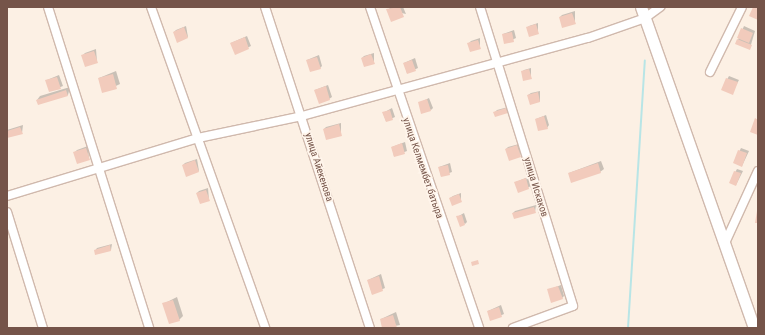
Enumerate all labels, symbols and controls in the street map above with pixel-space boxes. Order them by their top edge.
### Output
street label: улица Келмембет батыра [400,116,446,220]
street label: улица Айекенова [302,131,336,203]
street label: улица Искаков [521,156,551,218]

